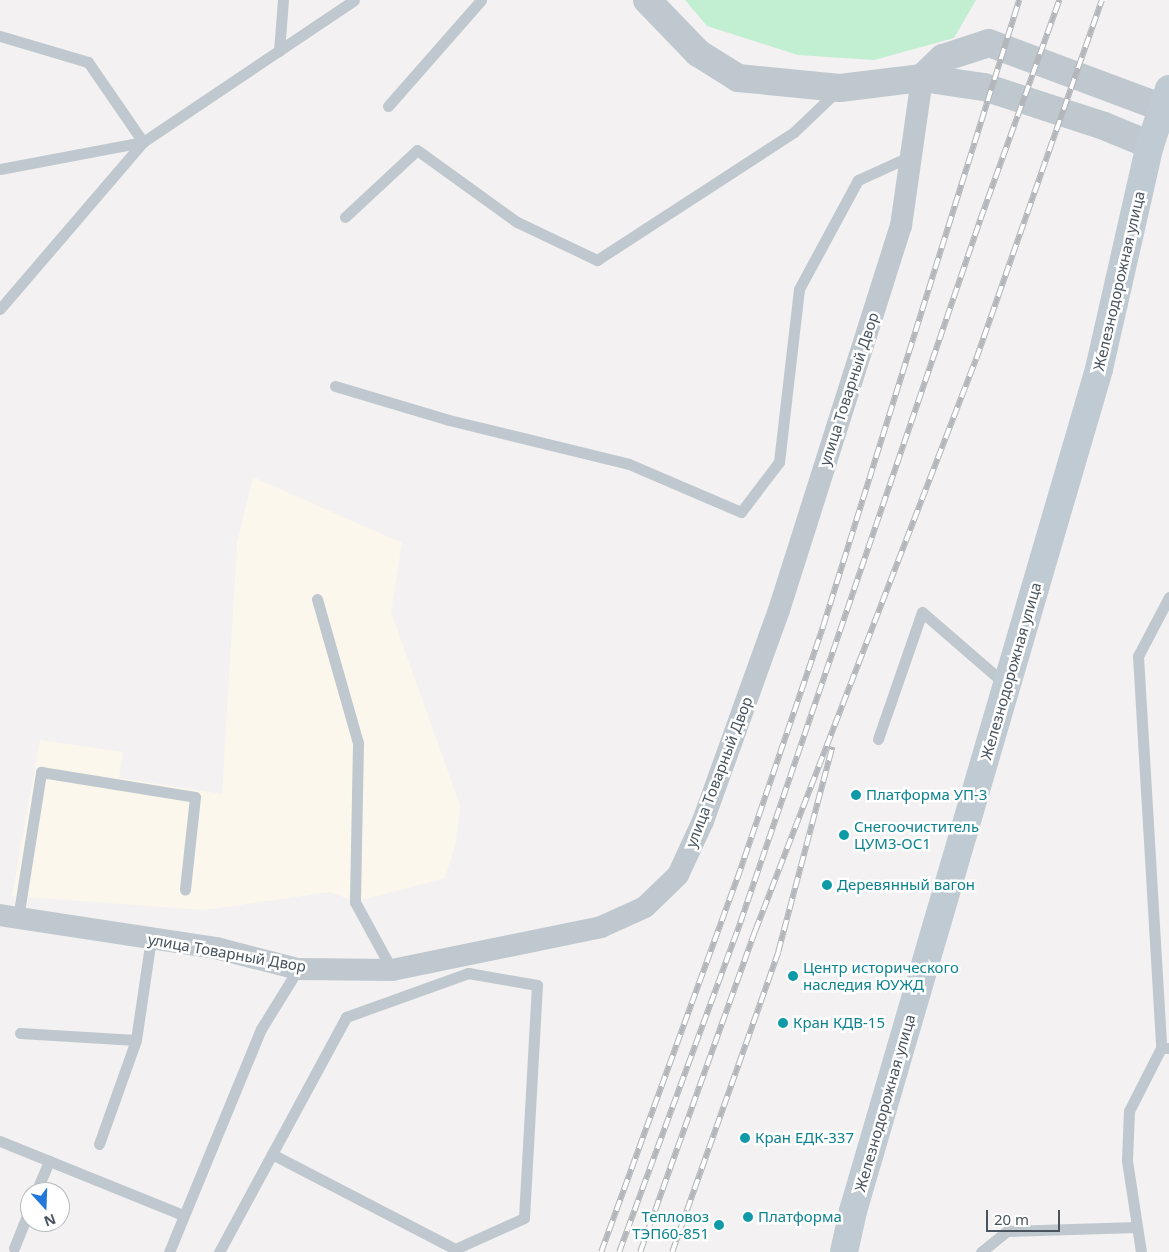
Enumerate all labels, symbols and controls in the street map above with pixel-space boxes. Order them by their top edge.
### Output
street label: Железнодорожная улица [1090,189,1148,373]
street label: улица Товарный Двор [816,310,882,468]
street label: Железнодорожная улица [977,580,1045,762]
street label: улица Товарный Двор [682,694,756,850]
place label: Платформа УП-3 [866,786,987,804]
marker: Платформа УП-3 [850,789,862,801]
place label: Снегоочиститель ЦУМ3-ОС1 [854,817,979,852]
marker: Снегоочиститель ЦУМ3-ОС1 [838,829,850,841]
place label: Деревянный вагон [837,876,975,894]
marker: Деревянный вагон [821,879,833,891]
street label: улица Товарный Двор [147,930,307,976]
place label: Центр исторического наследия ЮУЖД [803,958,959,993]
marker: Центр исторического наследия ЮУЖД [787,970,799,982]
street label: Железнодорожная улица [851,1012,919,1194]
place label: Кран КДВ-15 [793,1014,885,1032]
marker: Кран КДВ-15 [777,1017,789,1029]
place label: Кран ЕДК-337 [755,1129,854,1147]
marker: Кран ЕДК-337 [739,1132,751,1144]
north arrow [20,1182,70,1232]
scale bar [989,1200,1063,1232]
place label: Тепловоз ТЭП60-851 [632,1207,709,1242]
place label: Платформа [758,1208,842,1226]
text: 20 m [994,1209,1029,1229]
text: N [41,1210,59,1231]
marker: Платформа [742,1211,754,1223]
marker: Тепловоз ТЭП60-851 [713,1219,725,1231]

